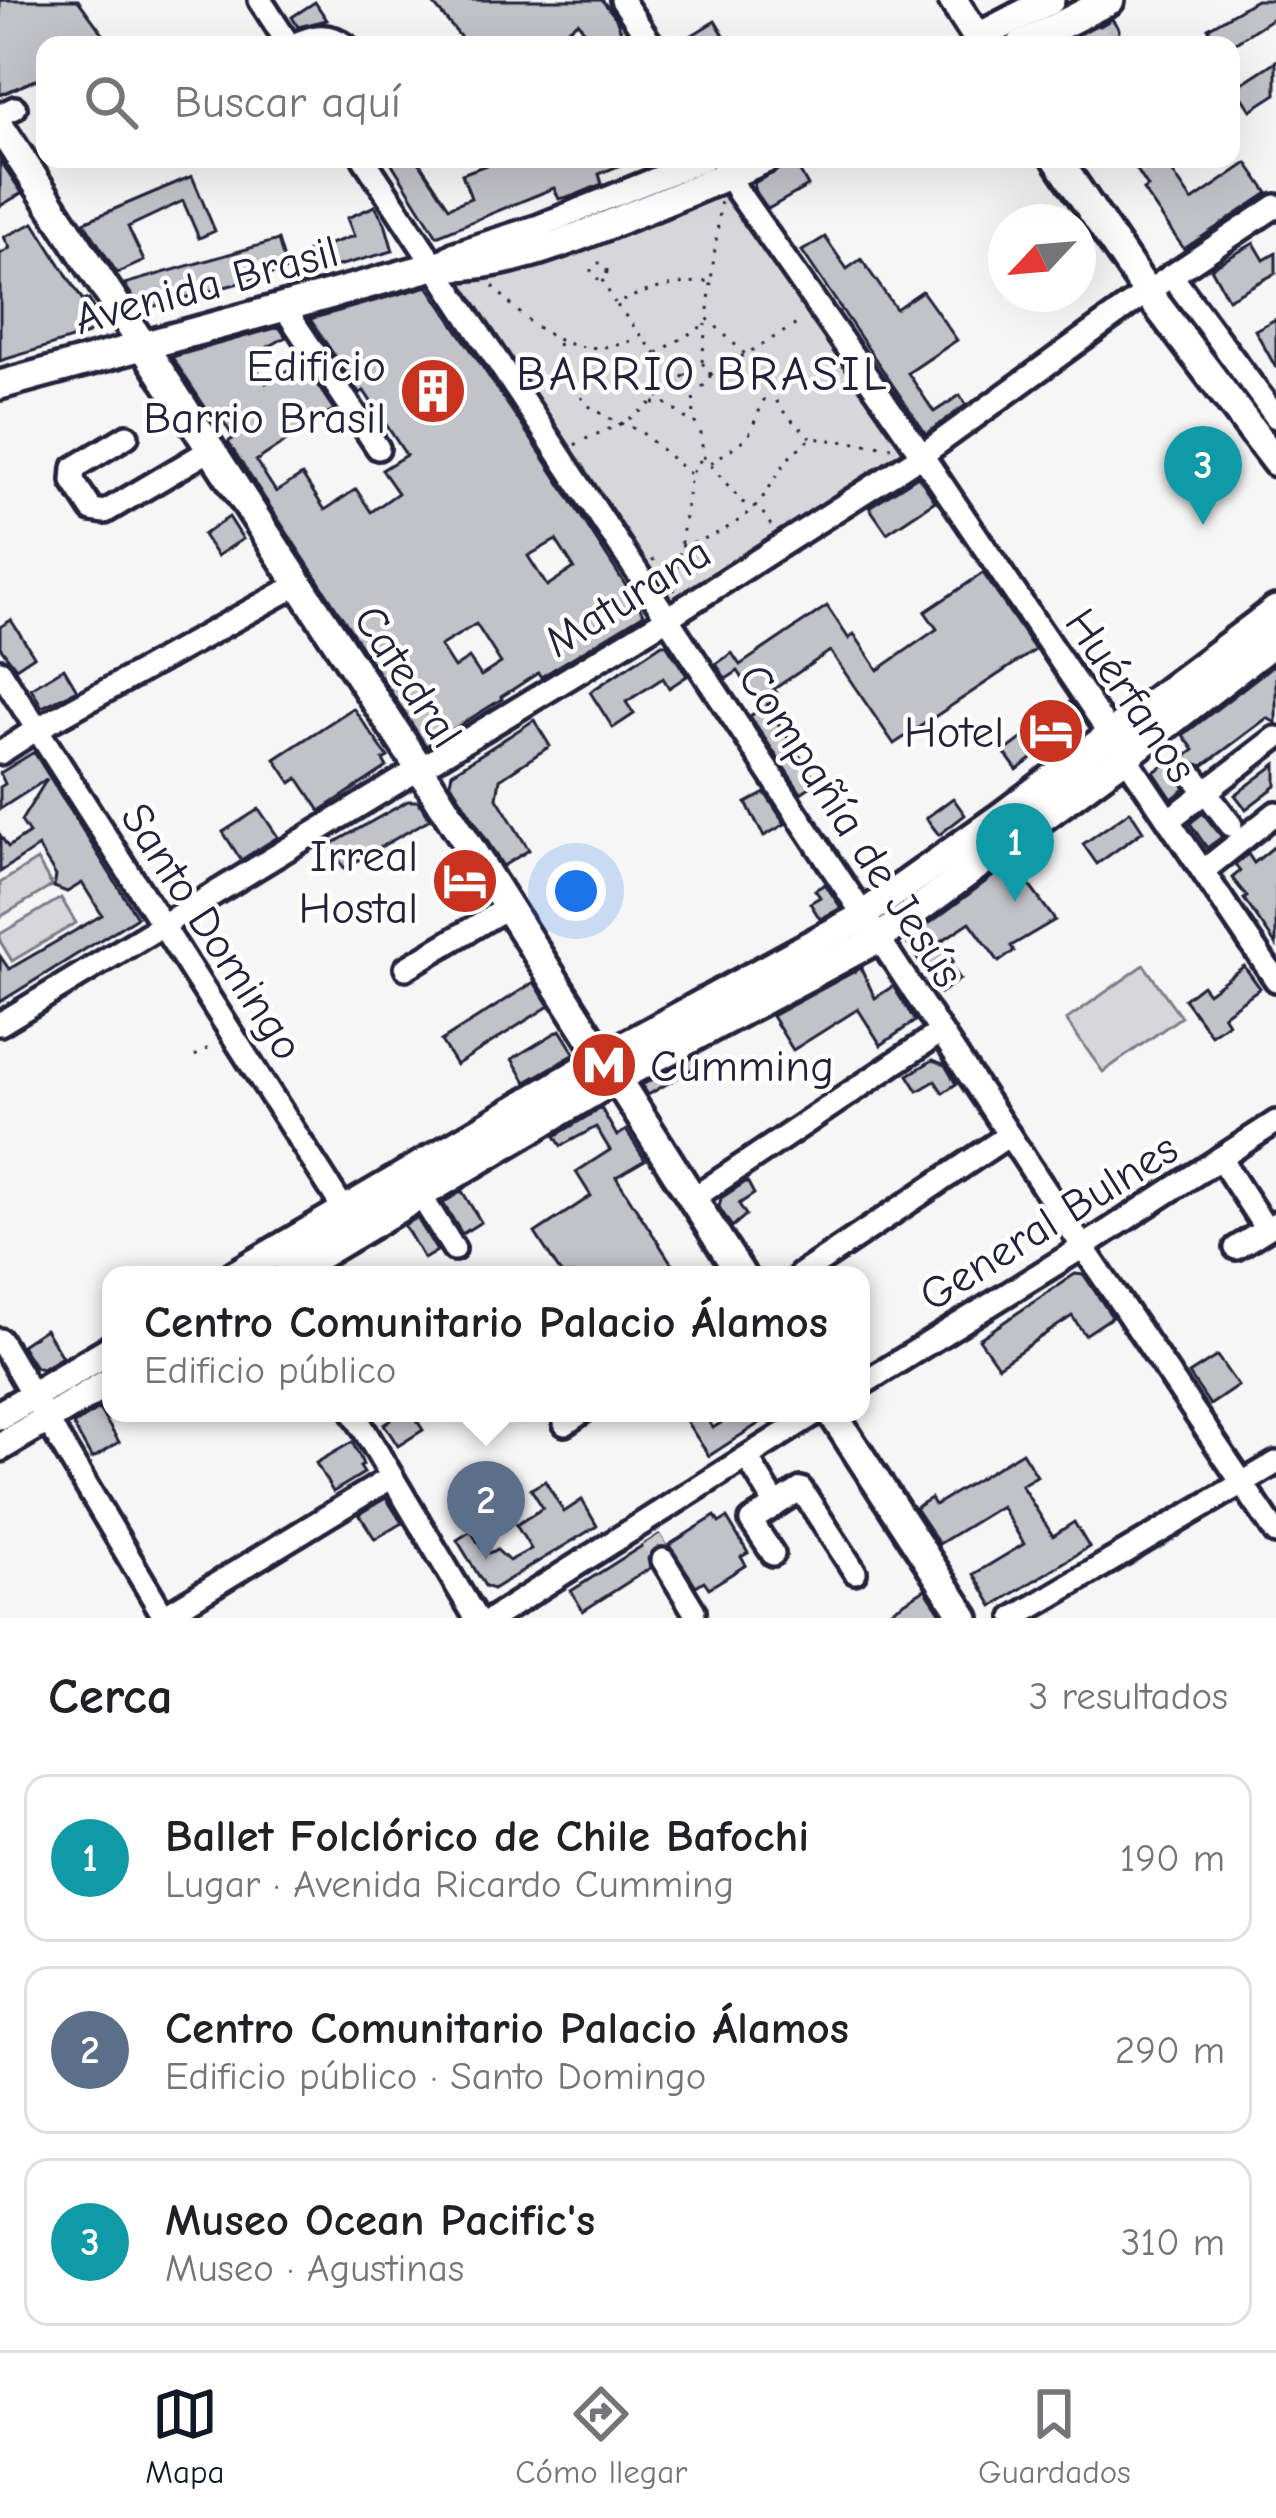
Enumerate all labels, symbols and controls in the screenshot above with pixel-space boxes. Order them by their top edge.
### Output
search box [36,36,1240,168]
icon: search [78,69,144,135]
text: Buscar aquí [174,76,401,128]
north arrow [988,204,1096,312]
street label: Avenida Brasil [69,225,344,345]
place label: Edificio Barrio Brasil [143,340,386,444]
district label: BARRIO BRASIL [516,347,890,402]
building icon: Edificio Barrio Brasil [398,356,468,426]
pin: 3 [1164,426,1242,525]
street label: Maturana [535,526,720,668]
street label: Catedral [343,596,473,757]
street label: Huérfanos [1054,599,1208,792]
street label: Compañía de Jesús [727,654,975,997]
hotel icon: Hotel [1016,696,1086,766]
place label: Hotel [904,706,1004,758]
street label: Santo Domingo [110,793,314,1070]
pin: 1 [976,803,1054,902]
place label: Irreal Hostal [299,830,418,934]
hotel icon: Irreal Hostal [430,846,500,916]
your location [546,861,606,921]
metro station icon: Cumming [569,1030,639,1100]
place label: Cumming [650,1040,834,1092]
street label: General Bulnes [910,1122,1187,1322]
popup [102,1266,870,1422]
text: Centro Comunitario Palacio Álamos [144,1296,828,1348]
text: Edificio público [144,1348,396,1393]
pin: 2 [447,1461,525,1560]
text: Cerca [48,1667,173,1726]
text: 3 resultados [1029,1674,1228,1719]
text: Ballet Folclórico de Chile Bafochi [165,1810,809,1862]
text: 1 [82,1836,98,1881]
text: 190 m [1120,1836,1225,1881]
text: Lugar · Avenida Ricardo Cumming [165,1862,734,1907]
text: Centro Comunitario Palacio Álamos [165,2002,849,2054]
text: 2 [80,2028,100,2073]
text: 290 m [1115,2028,1225,2073]
text: Edificio público · Santo Domingo [165,2054,706,2099]
text: Museo Ocean Pacific's [165,2194,595,2246]
text: 3 [80,2220,100,2265]
text: 310 m [1121,2220,1225,2265]
text: Museo · Agustinas [165,2246,464,2291]
tab: Mapa [145,2381,225,2491]
tab: Cómo llegar [515,2381,687,2491]
tab: Guardados [978,2381,1131,2491]

